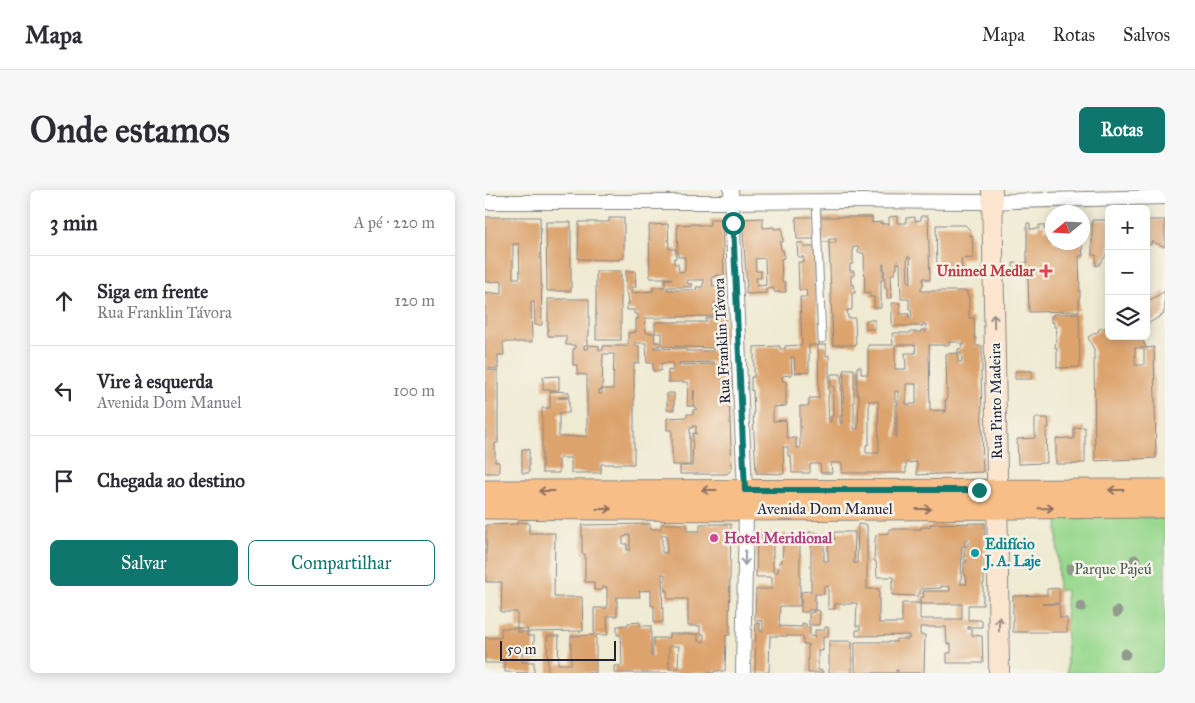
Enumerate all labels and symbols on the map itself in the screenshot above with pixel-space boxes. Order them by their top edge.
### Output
north arrow [1045,205,1090,250]
route start [722,212,745,235]
place label: Unimed Medlar [937,262,1035,280]
marker: Unimed Medlar [1039,264,1053,278]
street label: Rua Franklin Távora [710,277,734,405]
one-way arrow [990,313,999,329]
street label: Rua Pinto Madeira [986,342,1006,459]
route end [968,479,991,502]
one-way arrow [701,485,718,495]
one-way arrow [1109,485,1125,495]
one-way arrow [539,486,555,496]
street label: Avenida Dom Manuel [756,500,894,518]
one-way arrow [595,504,611,514]
one-way arrow [915,504,931,514]
one-way arrow [1038,504,1054,513]
place label: Hotel Meridional [724,529,833,547]
marker: Hotel Meridional [708,532,720,544]
place label: Edifício J. A. Laje [983,535,1042,571]
marker: Edifício J. A. Laje [969,547,981,559]
one-way arrow [740,550,750,566]
park label: Parque Pajeú [1074,560,1152,579]
one-way arrow [994,617,1003,633]
scale bar [500,638,616,661]

